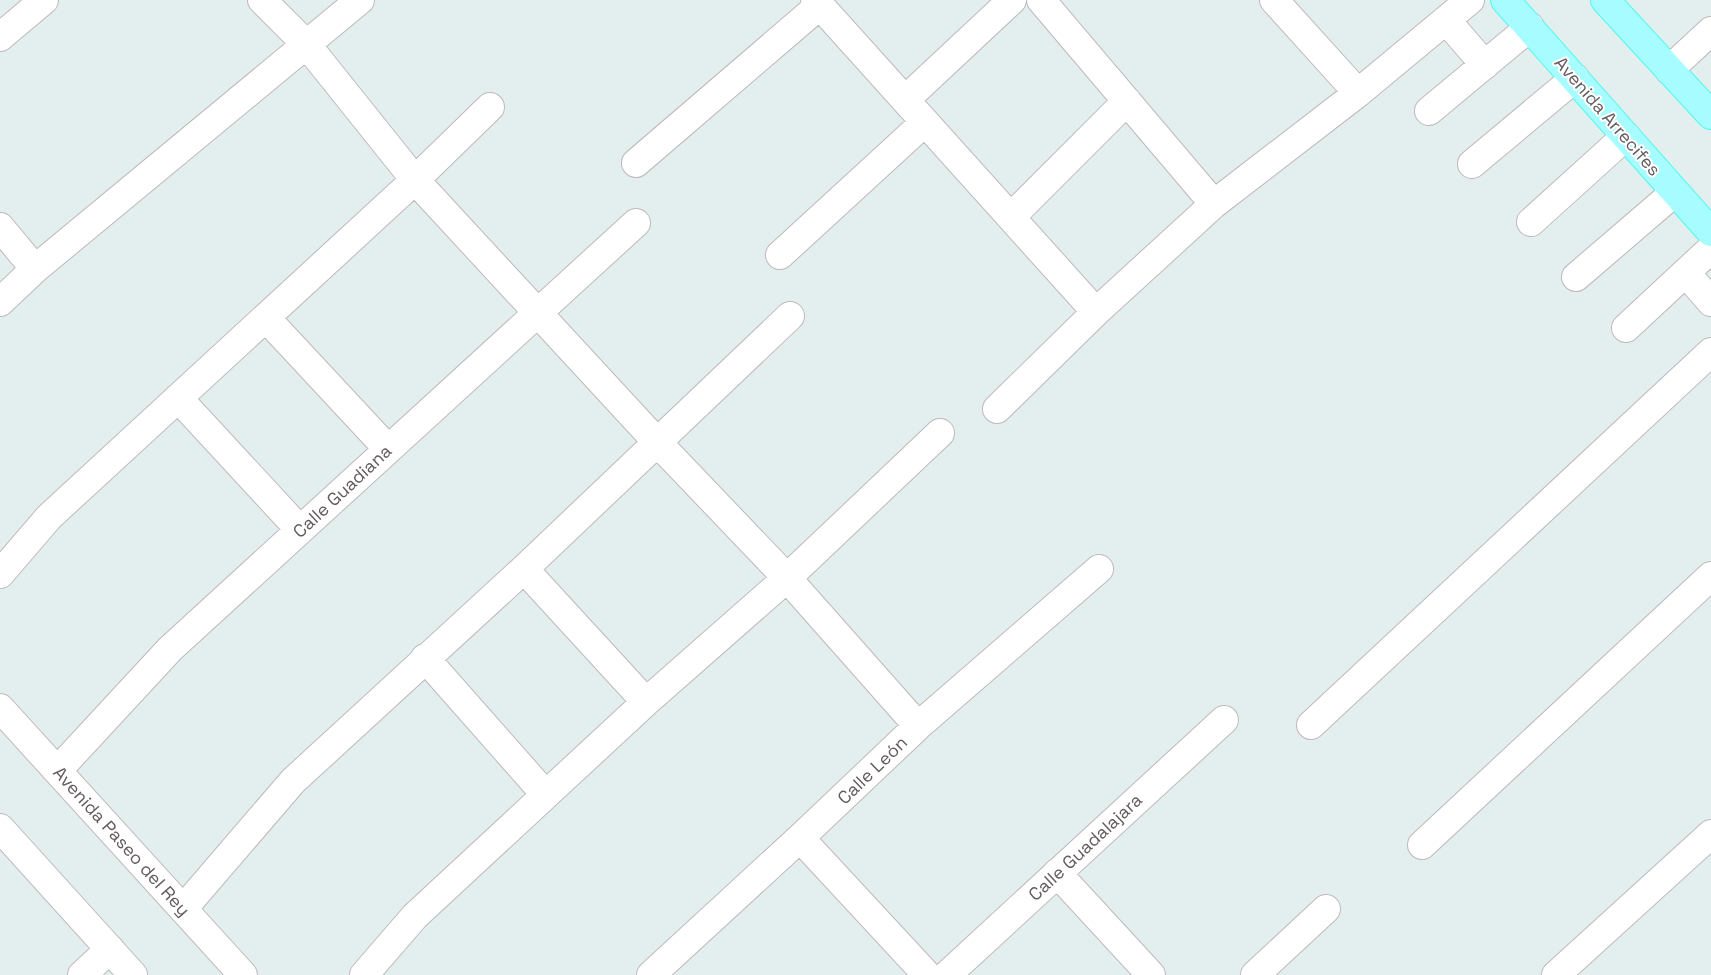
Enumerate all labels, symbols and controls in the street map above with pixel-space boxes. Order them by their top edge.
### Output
street label: Avenida Arrecifes [1550,52,1666,180]
street label: Calle Guadiana [288,439,396,543]
street label: Calle León [832,731,912,809]
street label: Avenida Paseo del Rey [49,761,195,921]
street label: Calle Guadalajara [1023,788,1147,906]

